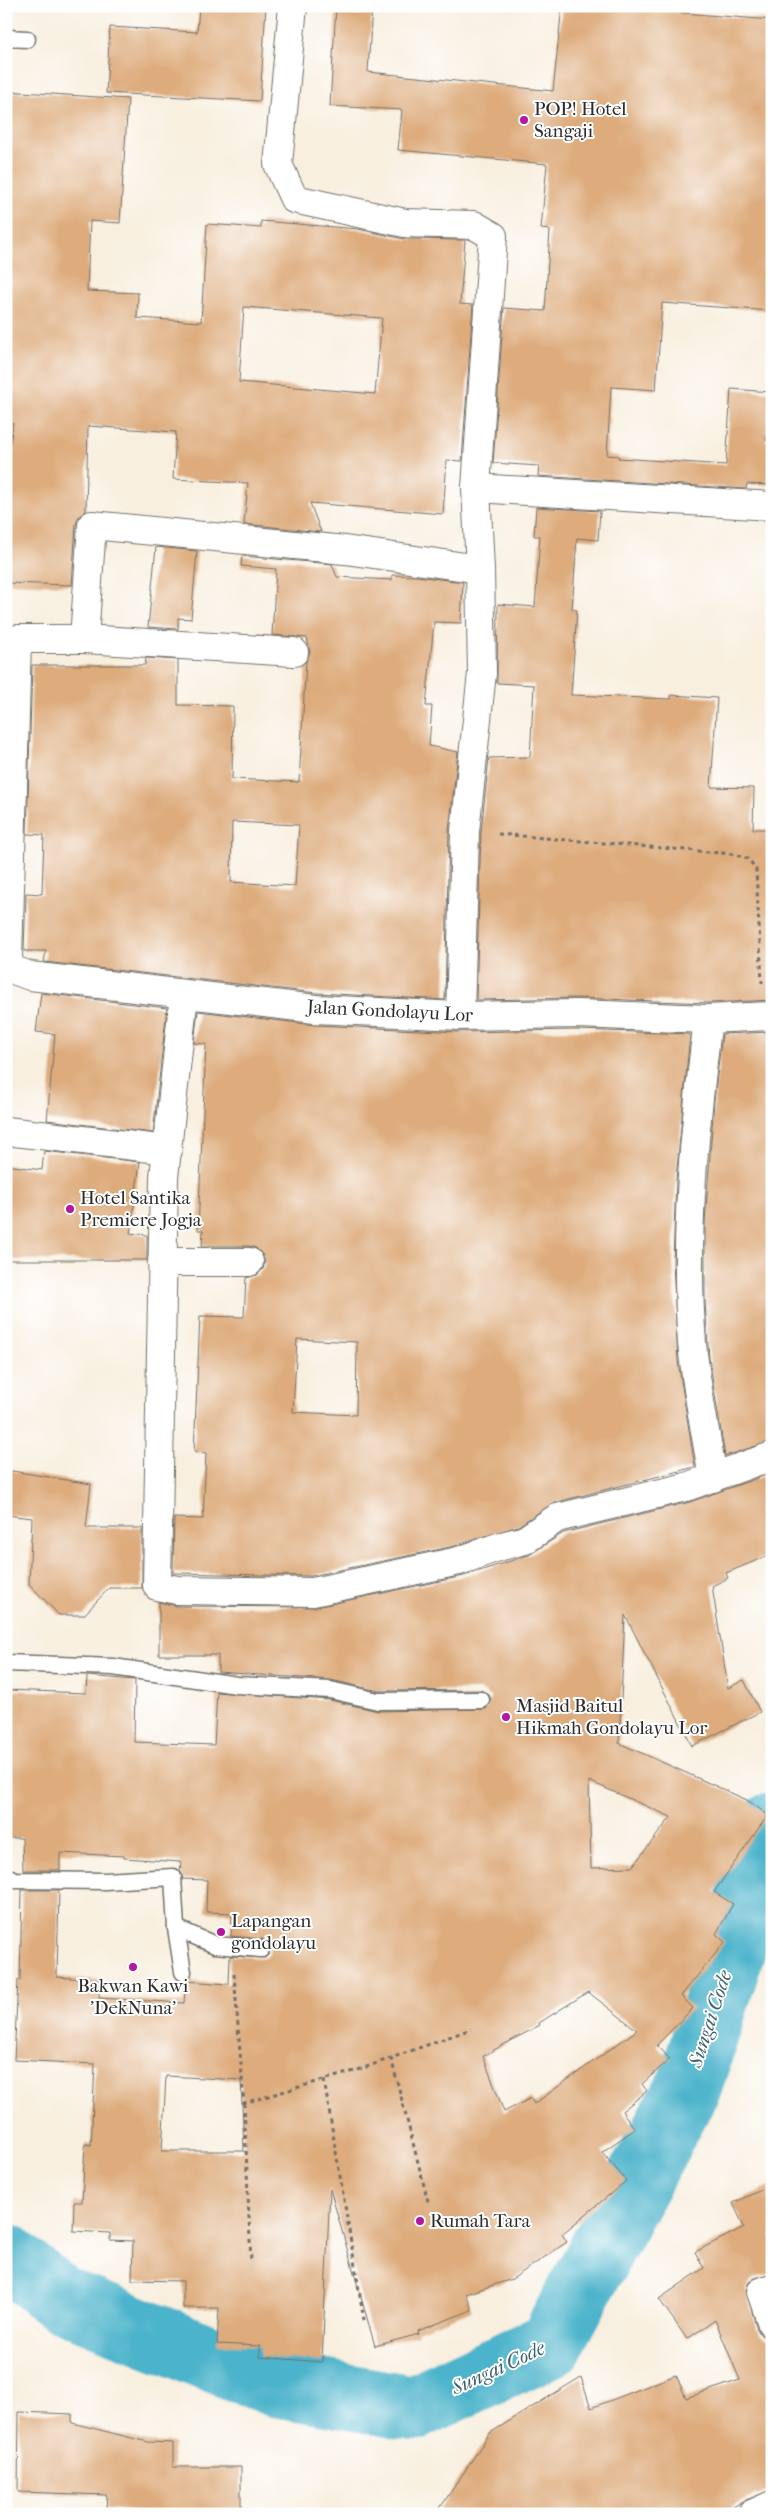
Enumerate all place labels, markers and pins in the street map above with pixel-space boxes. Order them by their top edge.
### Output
place label: POP! Hotel Sangaji [534,98,627,142]
marker: POP! Hotel Sangaji [518,114,530,126]
place label: Hotel Santika Premiere Jogja [80,1187,202,1231]
marker: Hotel Santika Premiere Jogja [64,1203,76,1215]
place label: Masjid Baitul Hikmah Gondolayu Lor [516,1695,708,1739]
marker: Masjid Baitul Hikmah Gondolayu Lor [500,1711,512,1723]
place label: Lapangan gondolayu [231,1910,316,1954]
marker: Lapangan gondolayu [215,1926,227,1938]
marker: Bakwan Kawi 'DekNuna' [127,1961,139,1973]
place label: Bakwan Kawi 'DekNuna' [78,1975,189,2019]
place label: Rumah Tara [430,2210,531,2232]
marker: Rumah Tara [414,2215,426,2227]

